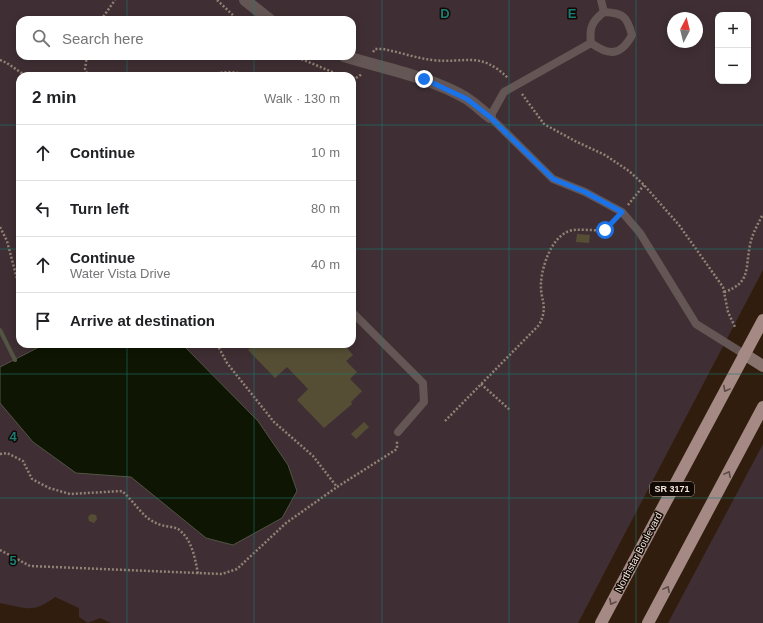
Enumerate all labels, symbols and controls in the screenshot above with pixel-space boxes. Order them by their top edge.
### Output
text: D [440,6,450,21]
text: E [568,6,577,21]
north arrow [667,12,703,48]
map controls [715,12,751,84]
button: + [715,12,751,48]
search box [16,16,356,60]
icon: search [30,27,52,49]
text: Search here [62,30,144,47]
button: − [715,48,751,84]
route end [415,70,433,88]
text: 2 min [32,88,76,107]
text: Walk · 130 m [264,91,340,106]
icon: ahead [32,142,54,164]
text: Continue [70,144,135,161]
text: 10 m [311,145,340,160]
icon: left [32,198,54,220]
text: Turn left [70,200,129,217]
text: 80 m [311,201,340,216]
route start [596,221,614,239]
text: Continue [70,249,135,266]
icon: ahead [32,254,54,276]
text: 40 m [311,257,340,272]
text: Water Vista Drive [70,266,170,281]
icon: arrive [32,310,54,332]
text: Arrive at destination [70,312,215,329]
one-way arrow [723,385,730,392]
text: 4 [9,429,17,444]
one-way arrow [723,470,730,478]
road number: SR 3171 [650,482,694,496]
street label: Northstar Boulevard [613,510,664,594]
text: 5 [9,553,17,568]
one-way arrow [662,585,669,593]
one-way arrow [609,598,616,605]

